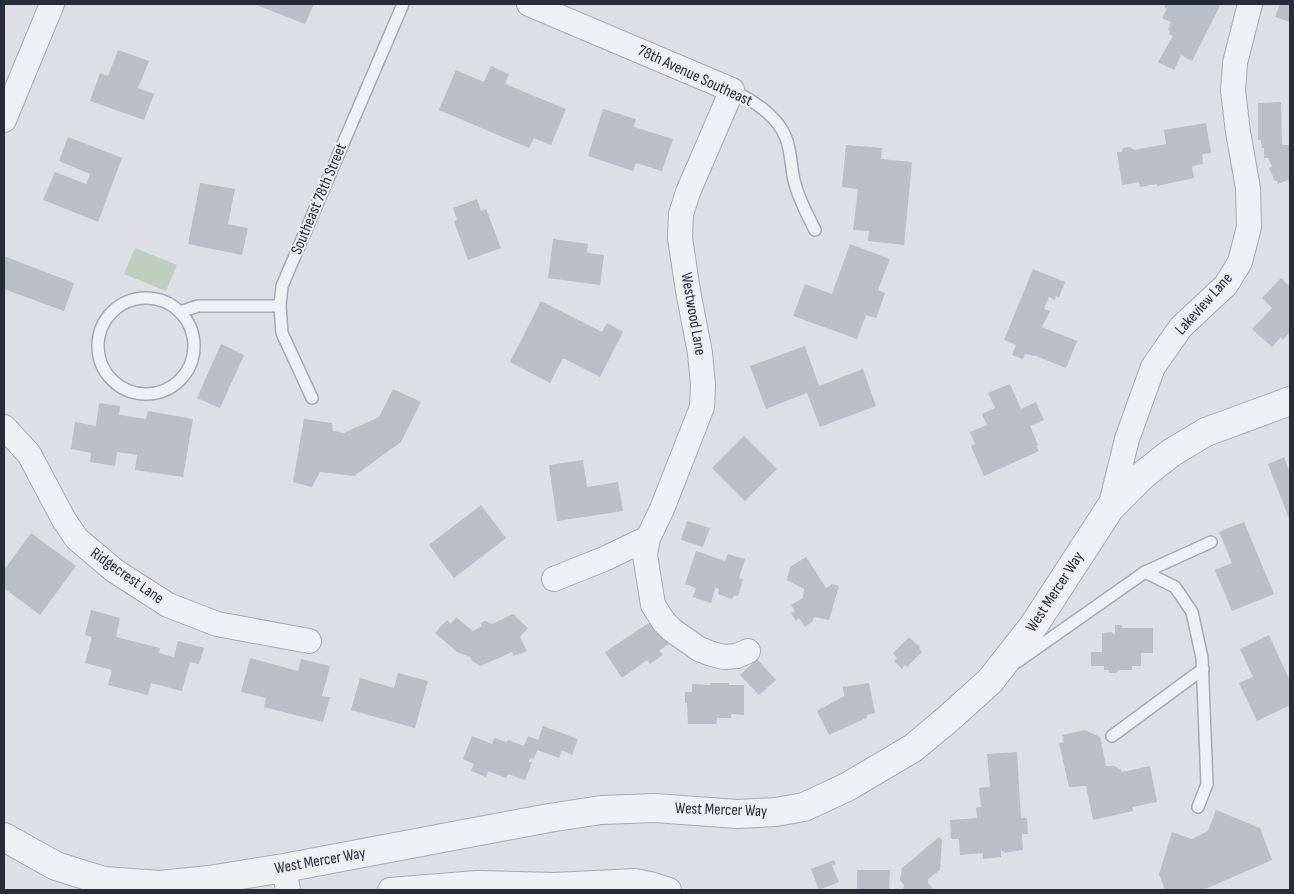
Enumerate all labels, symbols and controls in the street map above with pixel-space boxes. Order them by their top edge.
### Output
street label: 78th Avenue Southeast [635,41,755,111]
street label: Southeast 78th Street [287,140,351,258]
street label: Lakeview Lane [1171,269,1237,339]
street label: Westwood Lane [676,271,710,357]
street label: Ridgecrest Lane [87,544,167,608]
street label: West Mercer Way [1022,548,1088,636]
street label: West Mercer Way [675,799,767,821]
street label: West Mercer Way [273,844,367,878]

